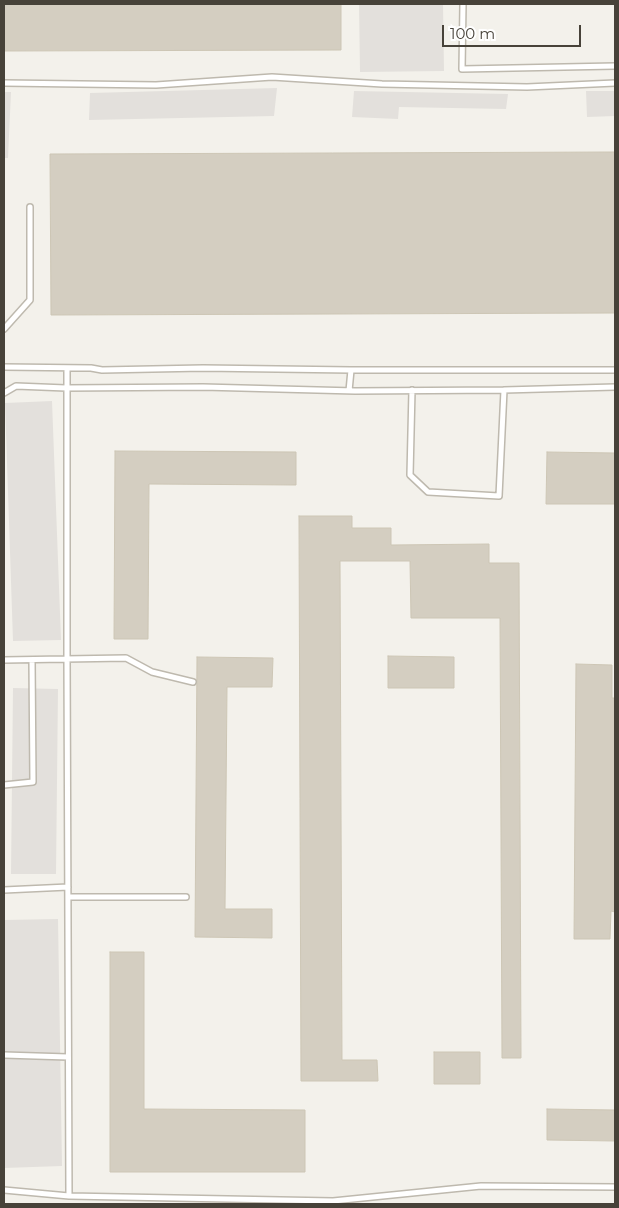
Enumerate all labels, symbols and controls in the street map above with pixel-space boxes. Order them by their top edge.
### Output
scale bar [444,15,583,47]
text: 100 m [450,24,495,43]

